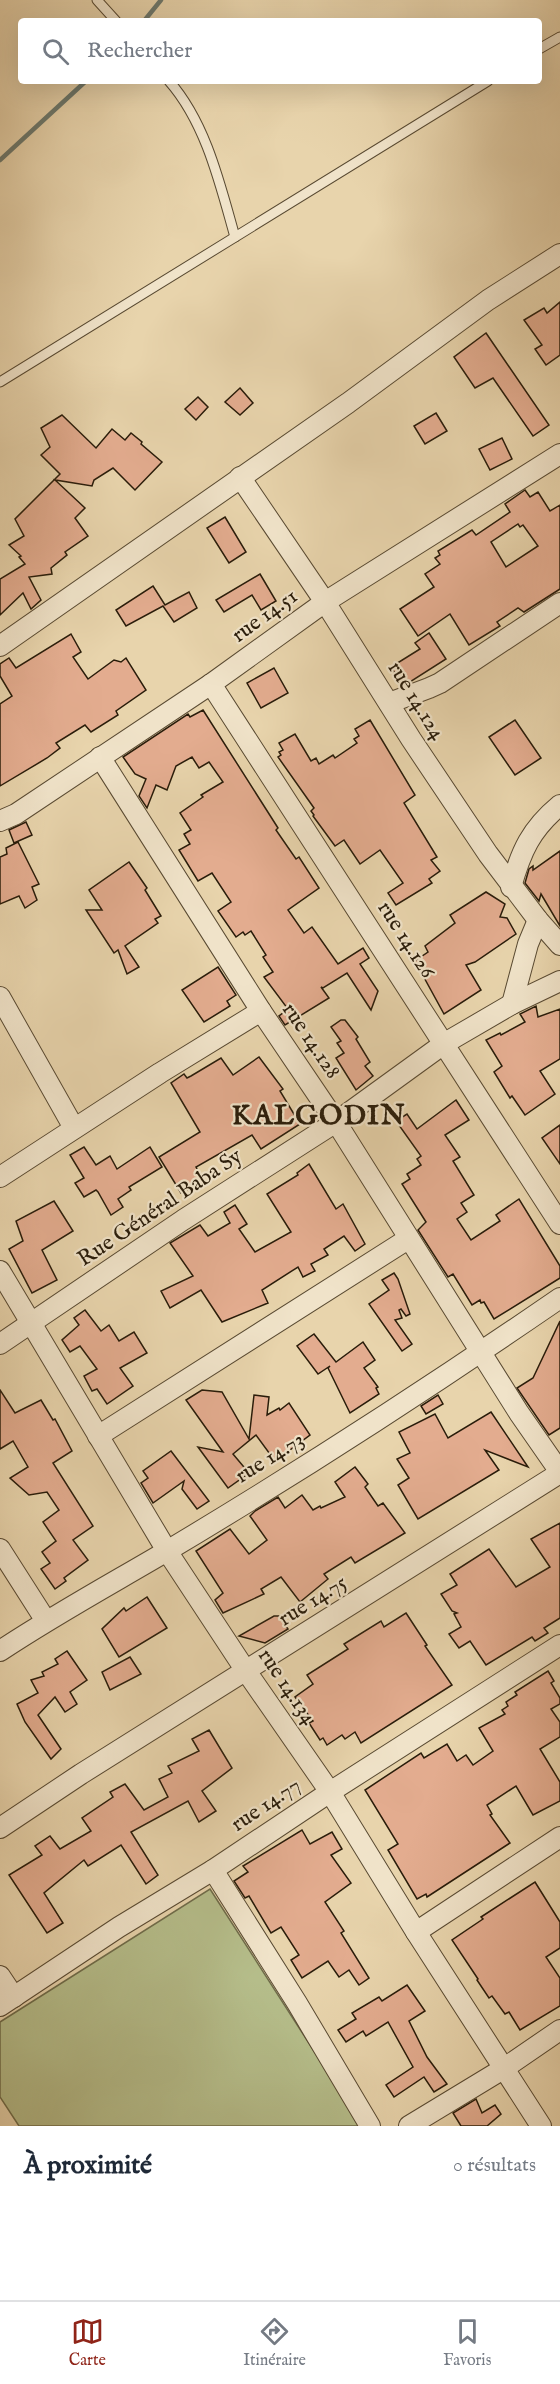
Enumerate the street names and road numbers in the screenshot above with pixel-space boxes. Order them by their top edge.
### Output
street label: rue 14.51 [227,583,303,649]
street label: rue 14.124 [381,656,451,746]
street label: rue 14.126 [371,896,442,984]
street label: rue 14.128 [275,998,347,1084]
street label: Rue Général Baba Sy [72,1142,248,1273]
street label: rue 14.73 [230,1426,310,1490]
street label: rue 14.75 [273,1569,353,1633]
street label: rue 14.134 [251,1644,323,1731]
street label: rue 14.77 [226,1772,306,1838]

